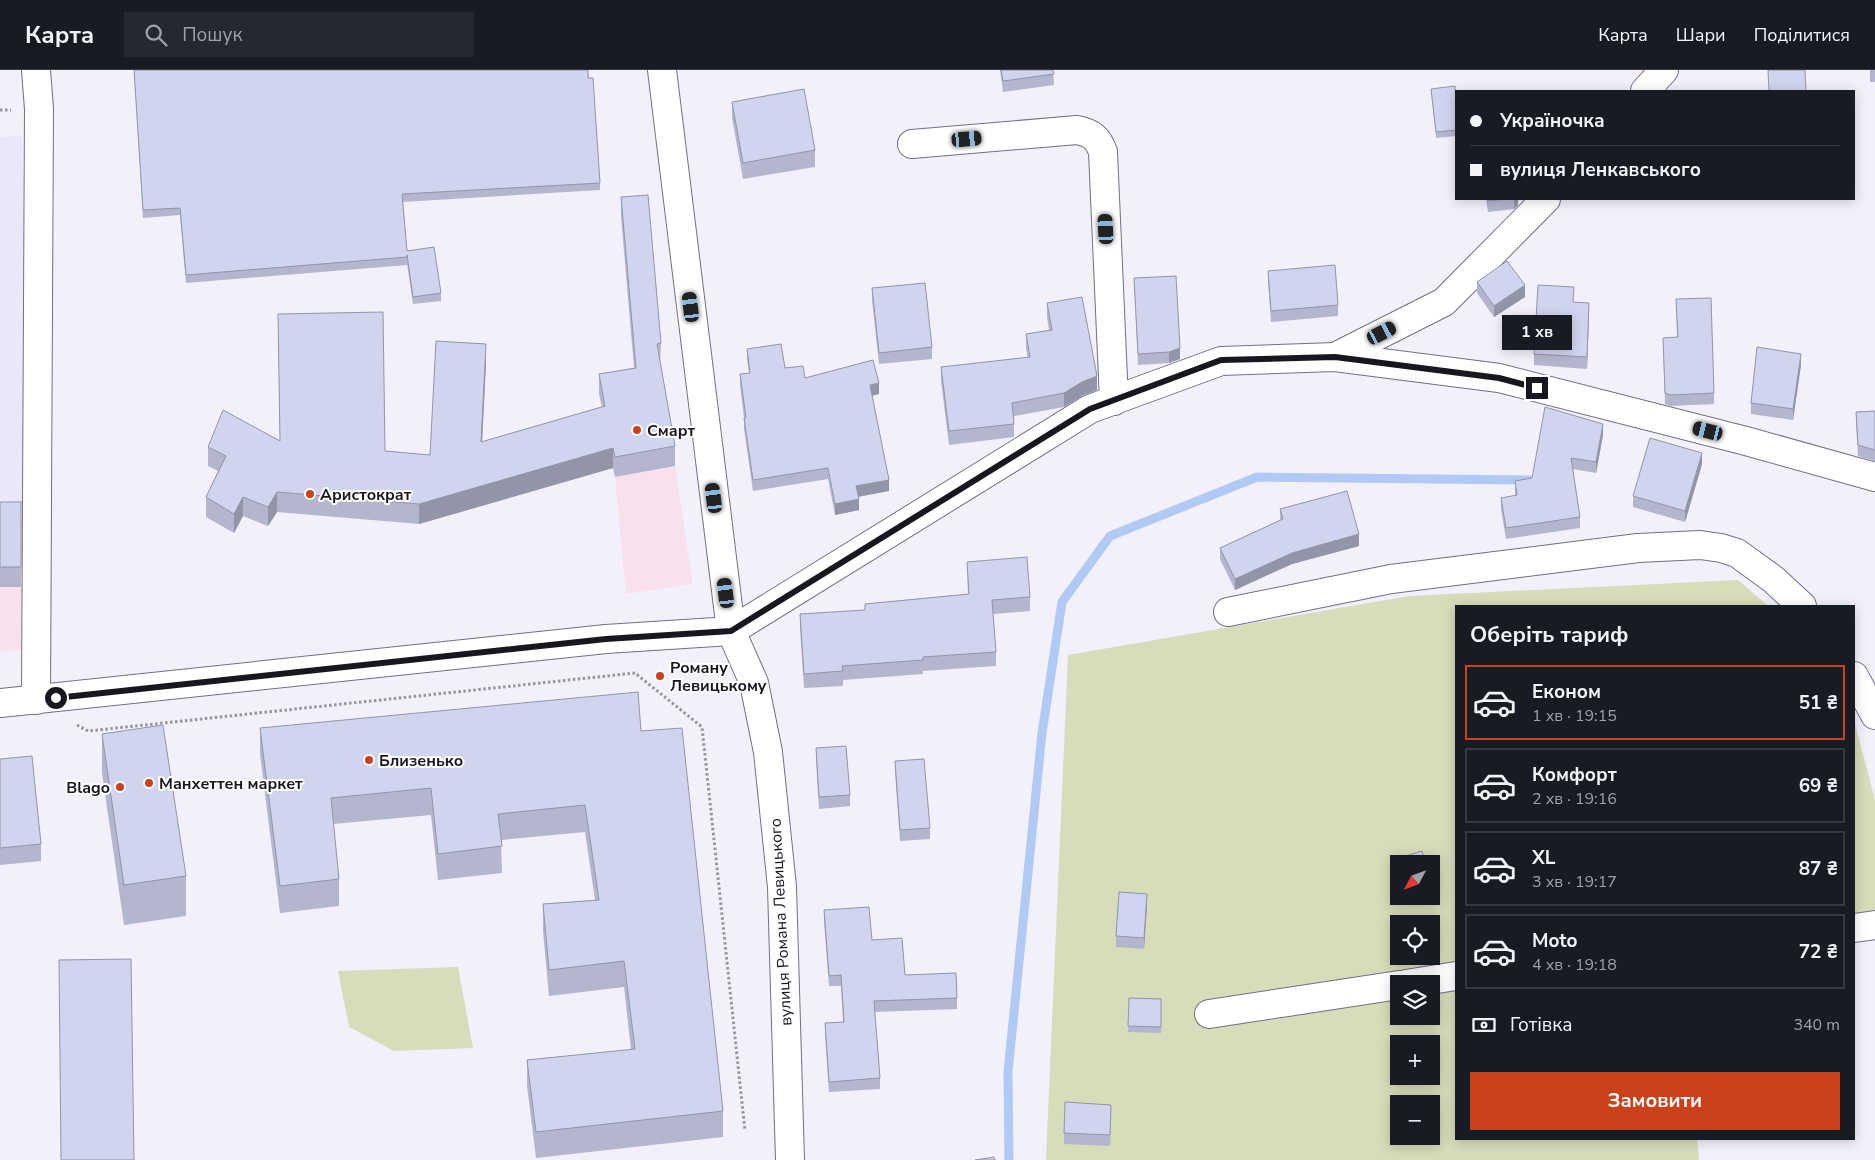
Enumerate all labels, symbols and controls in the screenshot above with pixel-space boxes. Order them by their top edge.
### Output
search box [124,12,474,57]
text: Карта [25,19,94,51]
icon: search [142,21,170,49]
text: Пошук [182,22,242,48]
text: Карта [1598,23,1648,47]
text: Шари [1676,23,1726,47]
text: Поділитися [1754,23,1850,47]
text: Україночка [1500,108,1605,134]
car [951,130,982,148]
text: вулиця Ленкавського [1500,157,1701,183]
car [1097,214,1114,244]
car [681,291,700,323]
callout: 1 хв [1502,316,1572,350]
car [1365,320,1398,346]
text: 1 хв [1521,321,1553,343]
route end [1526,377,1548,399]
place label: Смарт [647,420,696,442]
car [1691,420,1724,442]
marker: Смарт [631,424,643,436]
car [704,482,723,514]
place label: Аристократ [320,484,412,506]
marker: Аристократ [304,488,316,500]
car [716,577,735,609]
text: Оберіть тариф [1470,620,1628,650]
place label: Роману Левицькому [670,657,767,697]
marker: Роману Левицькому [654,670,666,682]
text: Економ [1532,679,1601,705]
icon: car [1472,680,1517,725]
route start [45,687,67,709]
text: 51 ₴ [1799,690,1838,716]
text: 1 хв · 19:15 [1532,705,1617,727]
place label: Близенько [379,750,463,772]
marker: Близенько [363,754,375,766]
text: Комфорт [1532,762,1617,788]
icon: car [1472,763,1517,808]
place label: Манхеттен маркет [159,773,303,795]
text: 69 ₴ [1799,773,1838,799]
place label: Blago [66,777,110,799]
marker: Манхеттен маркет [143,777,155,789]
marker: Blago [114,781,126,793]
text: 2 хв · 19:16 [1532,788,1617,810]
street label: вулиця Романа Левицького [765,818,797,1026]
text: XL [1532,845,1555,871]
icon: car [1472,846,1517,891]
north arrow [1390,855,1440,905]
map controls [1390,855,1440,1145]
text: 87 ₴ [1799,856,1838,882]
text: 3 хв · 19:17 [1532,871,1617,893]
button: locate [1390,915,1440,965]
text: Moto [1532,928,1578,954]
icon: car [1472,929,1517,974]
text: 72 ₴ [1799,939,1838,965]
text: 4 хв · 19:18 [1532,954,1617,976]
button: layers [1390,975,1440,1025]
icon: cash [1470,1011,1498,1039]
text: Готівка [1510,1012,1572,1038]
text: 340 m [1793,1014,1840,1036]
button: + [1390,1035,1440,1085]
button: Замовити [1470,1072,1840,1130]
button: − [1390,1095,1440,1145]

